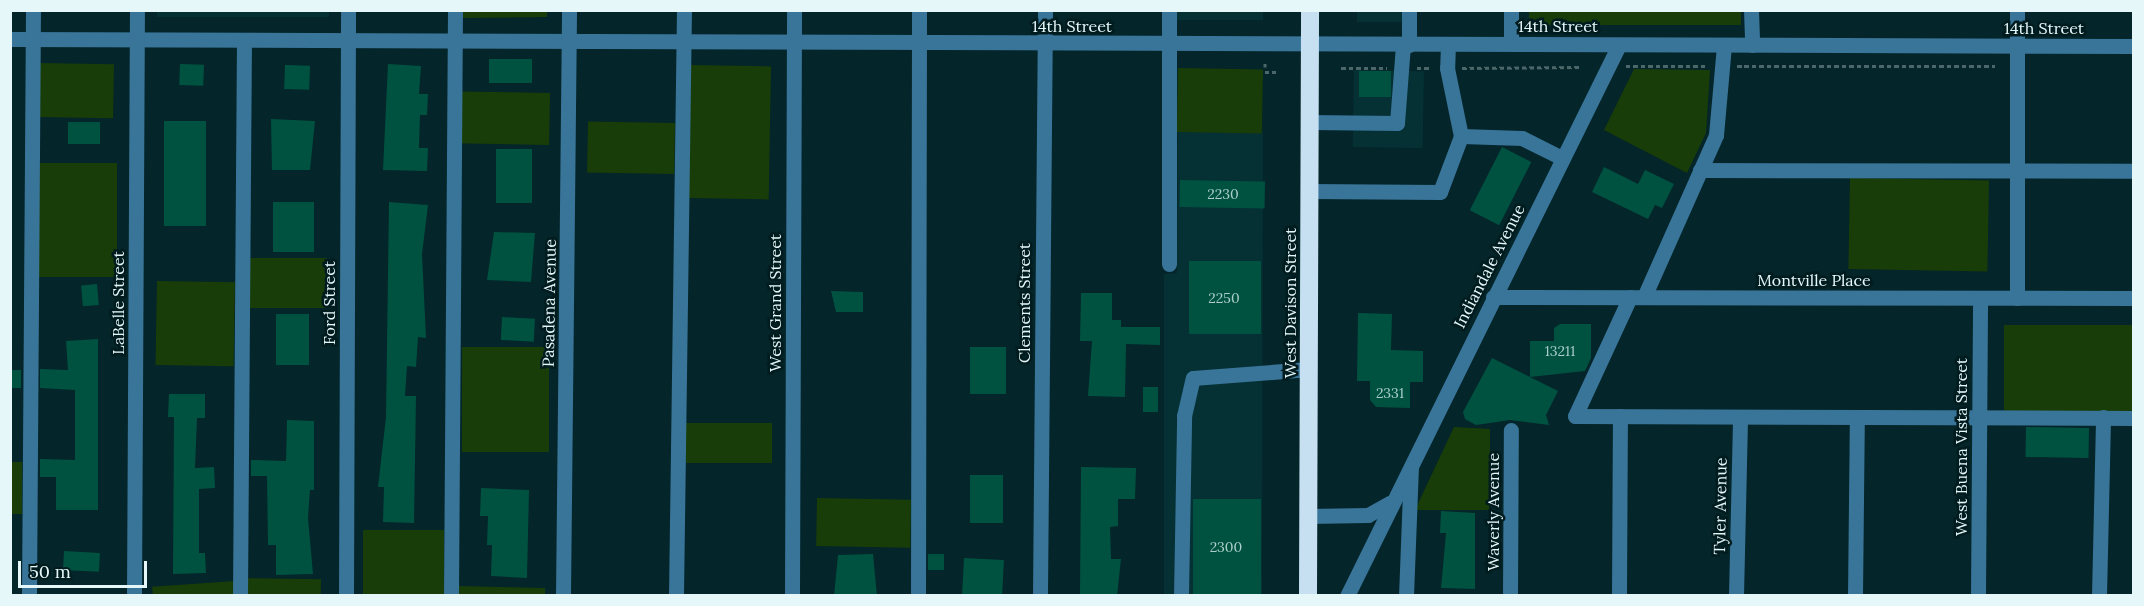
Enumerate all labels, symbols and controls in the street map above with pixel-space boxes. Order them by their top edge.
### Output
street label: 14th Street [1032,16,1112,36]
street label: 14th Street [1518,16,1598,36]
street label: 14th Street [2004,18,2084,38]
house number: 2230 [1207,186,1239,202]
street label: Indiandale Avenue [1449,201,1529,331]
street label: West Davison Street [1280,228,1300,378]
street label: West Grand Street [765,234,785,372]
street label: Pasadena Avenue [538,239,560,367]
street label: Clements Street [1014,243,1034,363]
street label: LaBelle Street [108,251,128,355]
street label: Ford Street [319,261,339,345]
street label: Montville Place [1757,270,1871,290]
house number: 2250 [1208,290,1240,306]
house number: 13211 [1545,343,1575,359]
street label: West Buena Vista Street [1951,358,1971,536]
house number: 2331 [1376,385,1404,401]
street label: Waverly Avenue [1483,453,1503,571]
street label: Tyler Avenue [1710,457,1730,555]
house number: 2300 [1210,539,1242,555]
scale bar [21,549,150,587]
text: 50 m [29,560,71,583]

